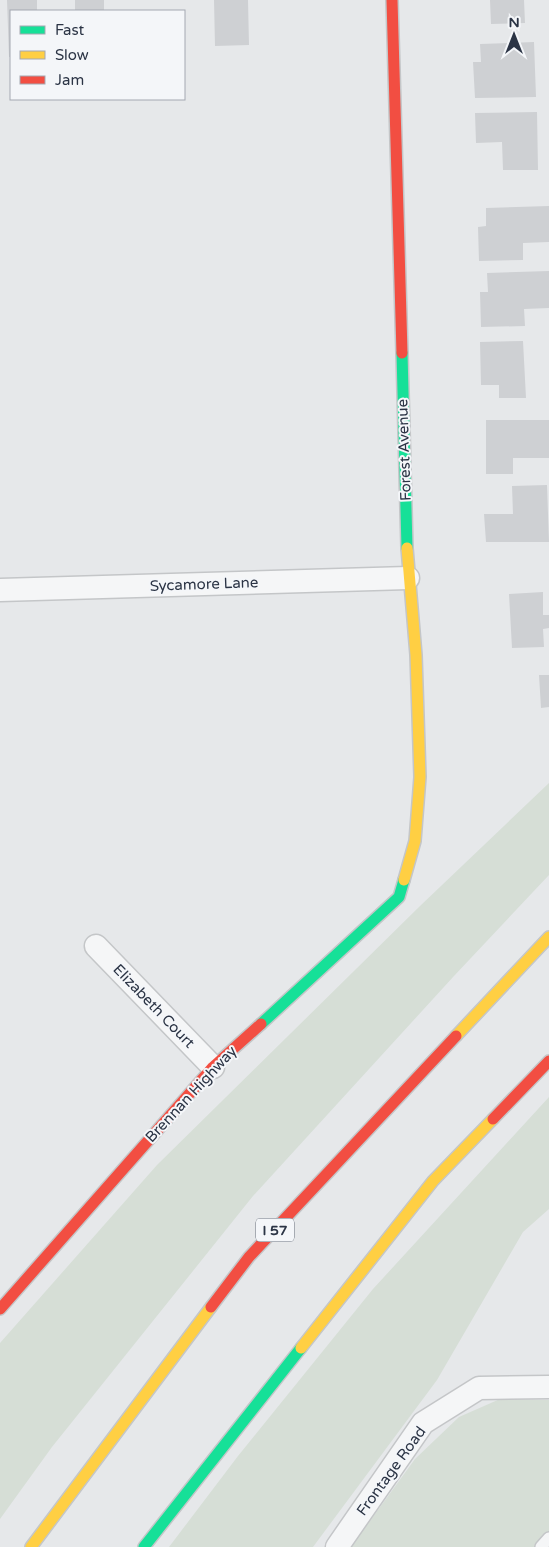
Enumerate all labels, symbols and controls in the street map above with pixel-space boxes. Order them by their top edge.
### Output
legend [10,10,185,100]
north arrow [489,10,539,60]
text: N [508,14,520,31]
text: Fast [55,21,85,39]
text: Slow [55,46,89,64]
text: Jam [55,71,84,89]
street label: Forest Avenue [393,399,415,501]
street label: Sycamore Lane [149,573,259,595]
street label: Elizabeth Court [109,960,199,1052]
street label: Brennan Highway [142,1042,240,1146]
road number: I 57 [256,1218,294,1242]
street label: Frontage Road [353,1423,429,1519]

